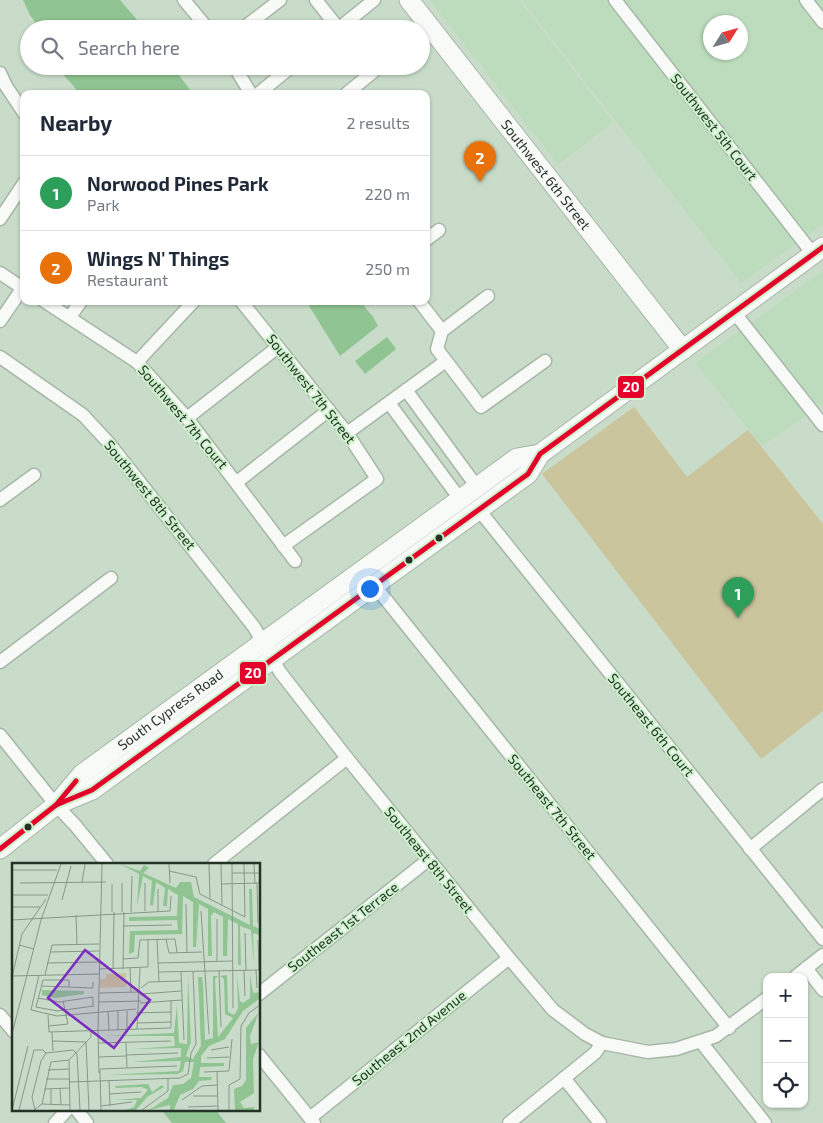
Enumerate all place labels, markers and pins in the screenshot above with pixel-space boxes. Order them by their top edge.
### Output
pin: 2 [464,141,496,182]
unlabelled marker [434,533,444,543]
unlabelled marker [404,555,414,565]
pin: 1 [722,577,754,618]
unlabelled marker [23,822,33,832]

